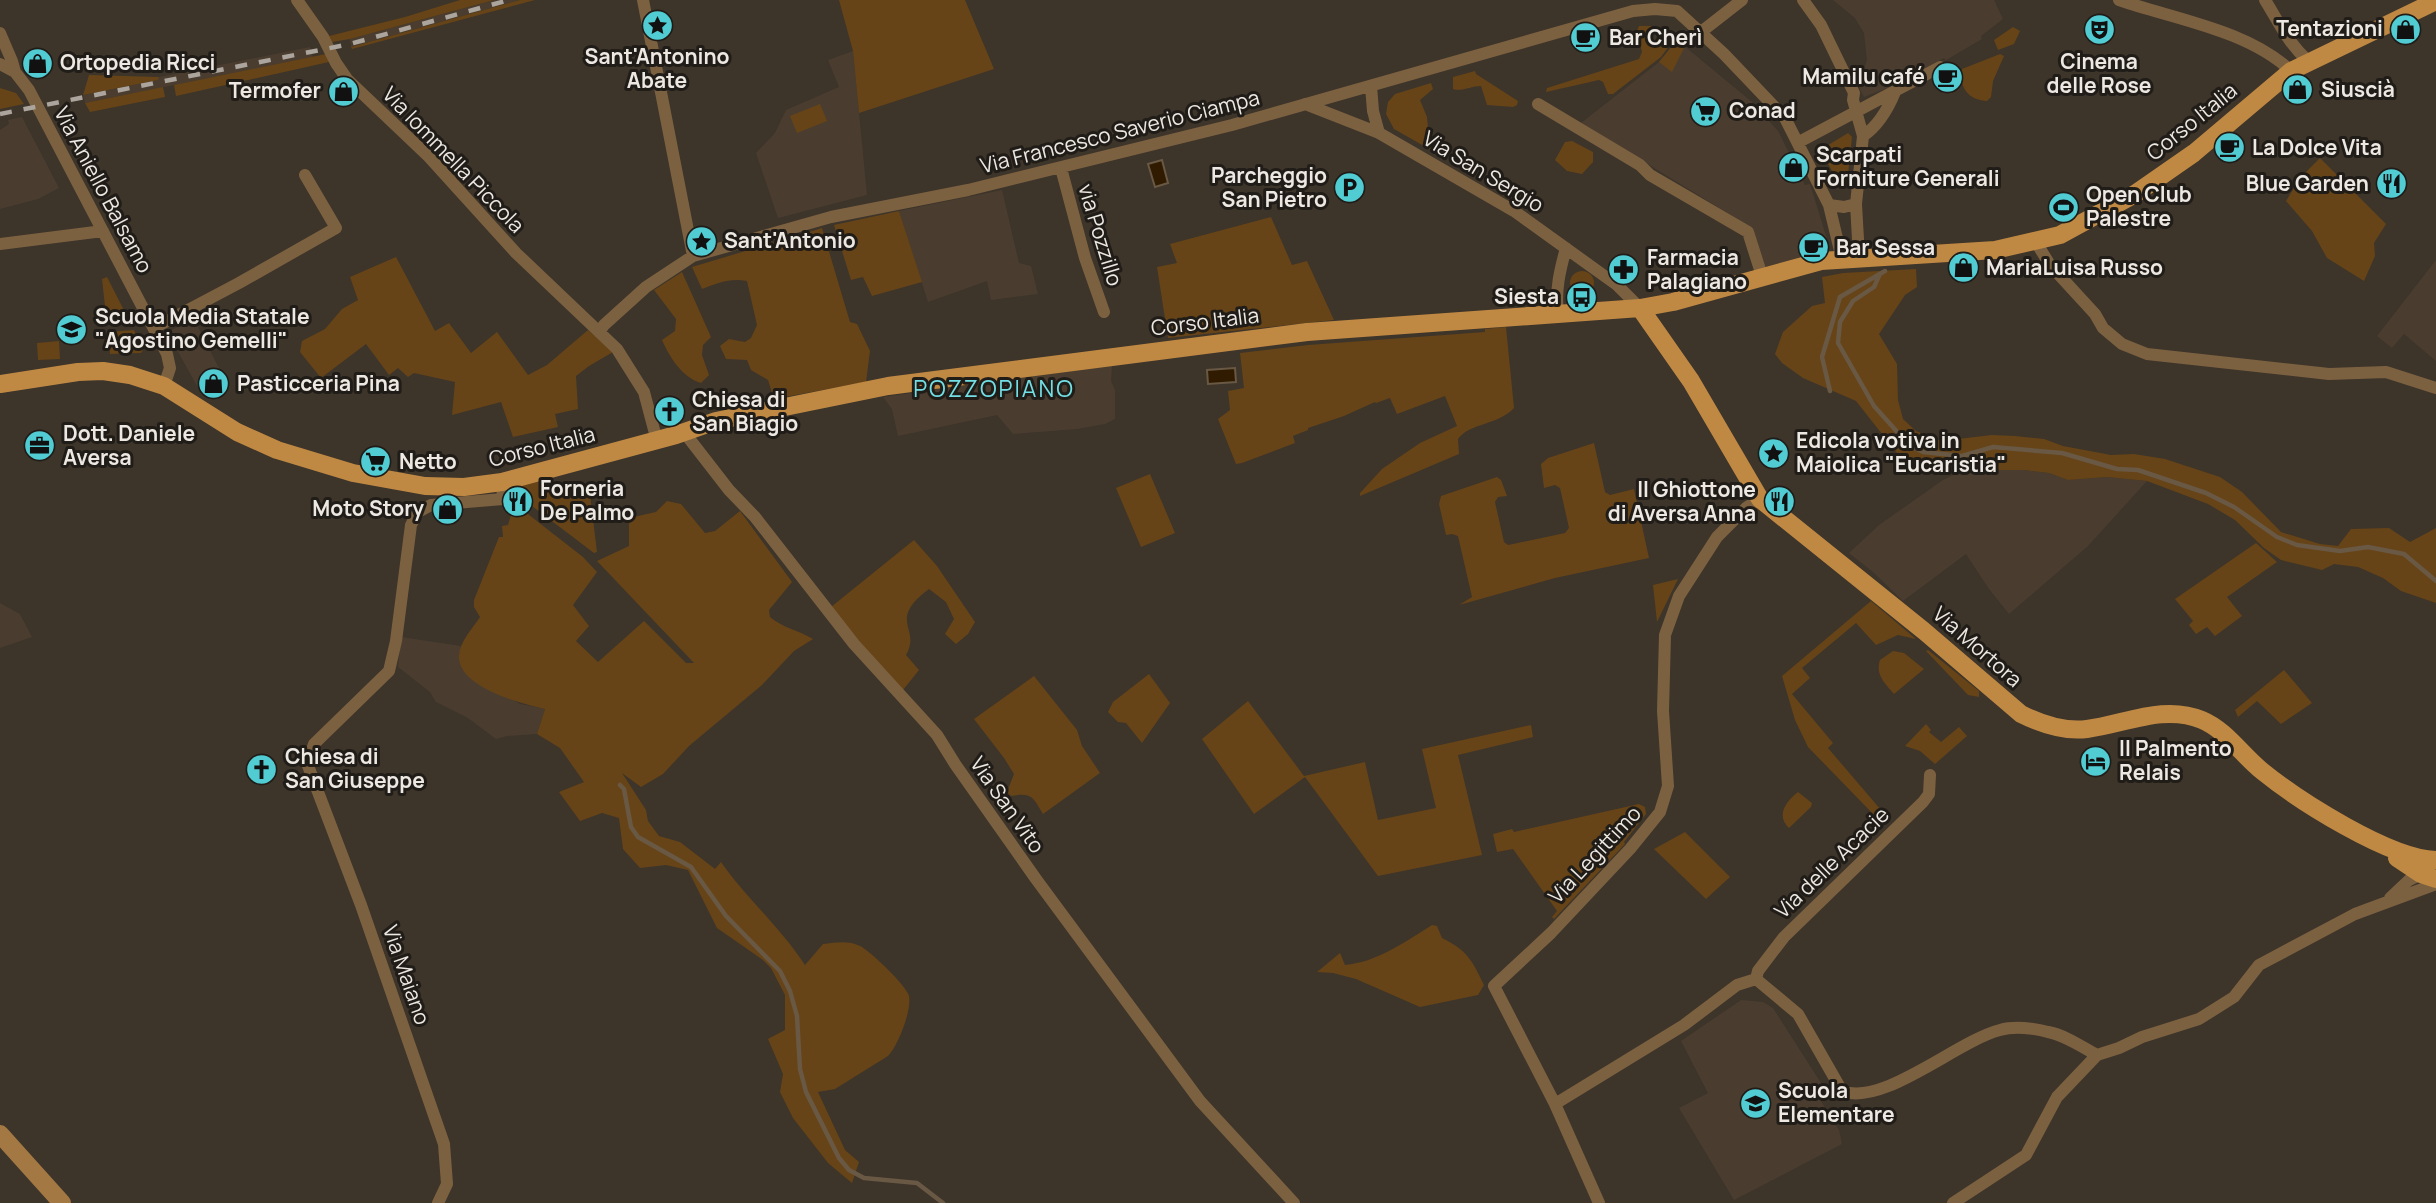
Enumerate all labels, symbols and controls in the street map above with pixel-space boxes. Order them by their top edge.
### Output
place icon: Sant'Antonino Abate [640,8,674,42]
shop icon: Tentazioni [2389,12,2423,46]
theatre icon: Cinema delle Rose [2082,13,2116,47]
place label: Tentazioni [2276,14,2383,42]
cafe icon: Bar Cherì [1569,21,1603,55]
place label: Bar Cherì [1609,23,1702,51]
place label: Sant'Antonino Abate [585,42,729,94]
shop icon: Ortopedia Ricci [20,46,54,80]
place label: Cinema delle Rose [2047,47,2151,99]
place label: Ortopedia Ricci [60,48,216,76]
cafe icon: Mamilu café [1931,60,1965,94]
place label: Mamilu café [1802,62,1925,90]
shop icon: Siuscià [2281,73,2315,107]
shop icon: Termofer [327,74,361,108]
place label: Siuscià [2321,75,2395,103]
place label: Termofer [229,76,321,104]
street label: Corso Italia [2140,76,2242,166]
street label: Via Iommella Piccola [377,80,531,238]
street label: Via Francesco Saverio Ciampa [977,83,1262,179]
supermarket icon: Conad [1689,94,1723,128]
place label: Conad [1729,96,1796,124]
street label: Via Aniello Balsamo [48,101,160,278]
street label: Via San Sergio [1418,124,1549,218]
cafe icon: La Dolce Vita [2212,131,2246,165]
place label: La Dolce Vita [2252,133,2382,161]
place label: Scarpati Forniture Generali [1816,140,2000,192]
shop icon: Scarpati Forniture Generali [1776,150,1810,184]
place label: Parcheggio San Pietro [1211,161,1327,213]
restaurant icon: Blue Garden [2375,167,2409,201]
place label: Blue Garden [2246,169,2369,197]
parking icon: Parcheggio San Pietro [1333,171,1367,205]
street label: via Pozzillo [1072,180,1130,289]
place label: Open Club Palestre [2086,180,2192,232]
sports icon: Open Club Palestre [2046,190,2080,224]
place icon: Sant'Antonio [684,224,718,258]
place label: Sant'Antonio [724,226,856,254]
cafe icon: Bar Sessa [1796,231,1830,265]
place label: Bar Sessa [1836,233,1935,261]
place label: Farmacia Palagiano [1647,243,1747,295]
shop icon: MariaLuisa Russo [1946,251,1980,285]
pharmacy icon: Farmacia Palagiano [1607,253,1641,287]
place label: MariaLuisa Russo [1986,253,2163,281]
bus stop icon: Siesta [1565,280,1599,314]
place label: Siesta [1494,282,1559,310]
street label: Corso Italia [1149,300,1261,342]
place label: Scuola Media Statale "Agostino Gemelli" [95,302,310,354]
school or university icon: Scuola Media Statale "Agostino Gemelli" [55,312,89,346]
shop icon: Pasticceria Pina [197,367,231,401]
place label: Pasticceria Pina [237,369,400,397]
district label: POZZOPIANO [913,372,1075,404]
place label: Chiesa di San Biagio [692,385,798,437]
church icon: Chiesa di San Biagio [652,395,686,429]
place label: Dott. Daniele Aversa [63,419,195,471]
street label: Corso Italia [486,419,598,473]
place label: Edicola votiva in Maiolica "Eucaristia" [1796,426,2006,478]
office icon: Dott. Daniele Aversa [23,429,57,463]
place icon: Edicola votiva in Maiolica "Eucaristia" [1756,436,1790,470]
supermarket icon: Netto [359,445,393,479]
place label: Netto [399,447,457,475]
place label: Forneria De Palmo [540,474,634,526]
place label: Il Ghiottone di Aversa Anna [1608,475,1756,527]
restaurant icon: Forneria De Palmo [500,484,534,518]
restaurant icon: Il Ghiottone di Aversa Anna [1762,485,1796,519]
shop icon: Moto Story [430,492,464,526]
place label: Moto Story [312,494,424,522]
street label: Via Mortora [1927,600,2028,693]
place label: Il Palmento Relais [2119,734,2232,786]
place label: Chiesa di San Giuseppe [285,742,425,794]
hotel icon: Il Palmento Relais [2079,744,2113,778]
street label: Via San Vito [964,751,1051,858]
church icon: Chiesa di San Giuseppe [245,752,279,786]
street label: Via Legittimo [1542,799,1647,909]
street label: Via delle Acacie [1768,800,1895,924]
street label: Via Maiano [377,921,437,1028]
place label: Scuola Elementare [1778,1076,1895,1128]
school or university icon: Scuola Elementare [1738,1086,1772,1120]

